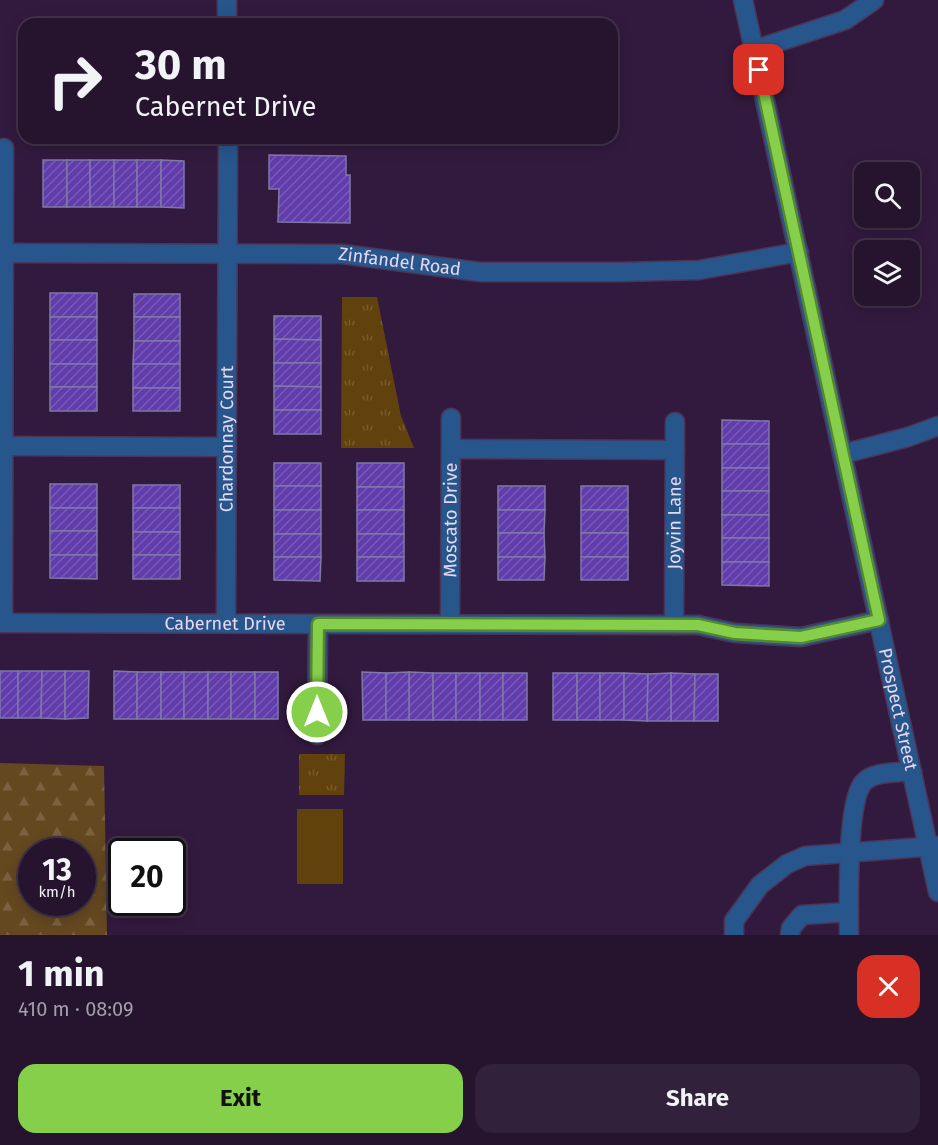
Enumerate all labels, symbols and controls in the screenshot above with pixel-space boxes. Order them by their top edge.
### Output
text: 30 m [135,40,227,90]
icon: right [36,42,114,120]
pin [733,44,784,95]
icon: arrive [742,53,775,86]
text: Cabernet Drive [135,91,316,123]
map controls [854,162,920,306]
button: search [854,162,920,228]
button: layers [854,240,920,306]
street label: Zinfandel Road [337,243,462,280]
street label: Chardonnay Court [215,365,238,512]
street label: Moscato Drive [439,462,462,578]
street label: Joyvin Lane [663,476,686,570]
street label: Cabernet Drive [164,612,286,635]
street label: Prospect Street [874,646,922,773]
position arrow [285,680,349,744]
speed limit sign: 20 [108,838,186,916]
text: 13 [42,852,72,888]
text: km/h [38,883,76,901]
text: 1 min [18,952,105,996]
button: close [857,955,920,1018]
text: 410 m · 08:09 [18,997,134,1021]
button: Exit [18,1064,463,1133]
button: Share [475,1064,920,1133]

